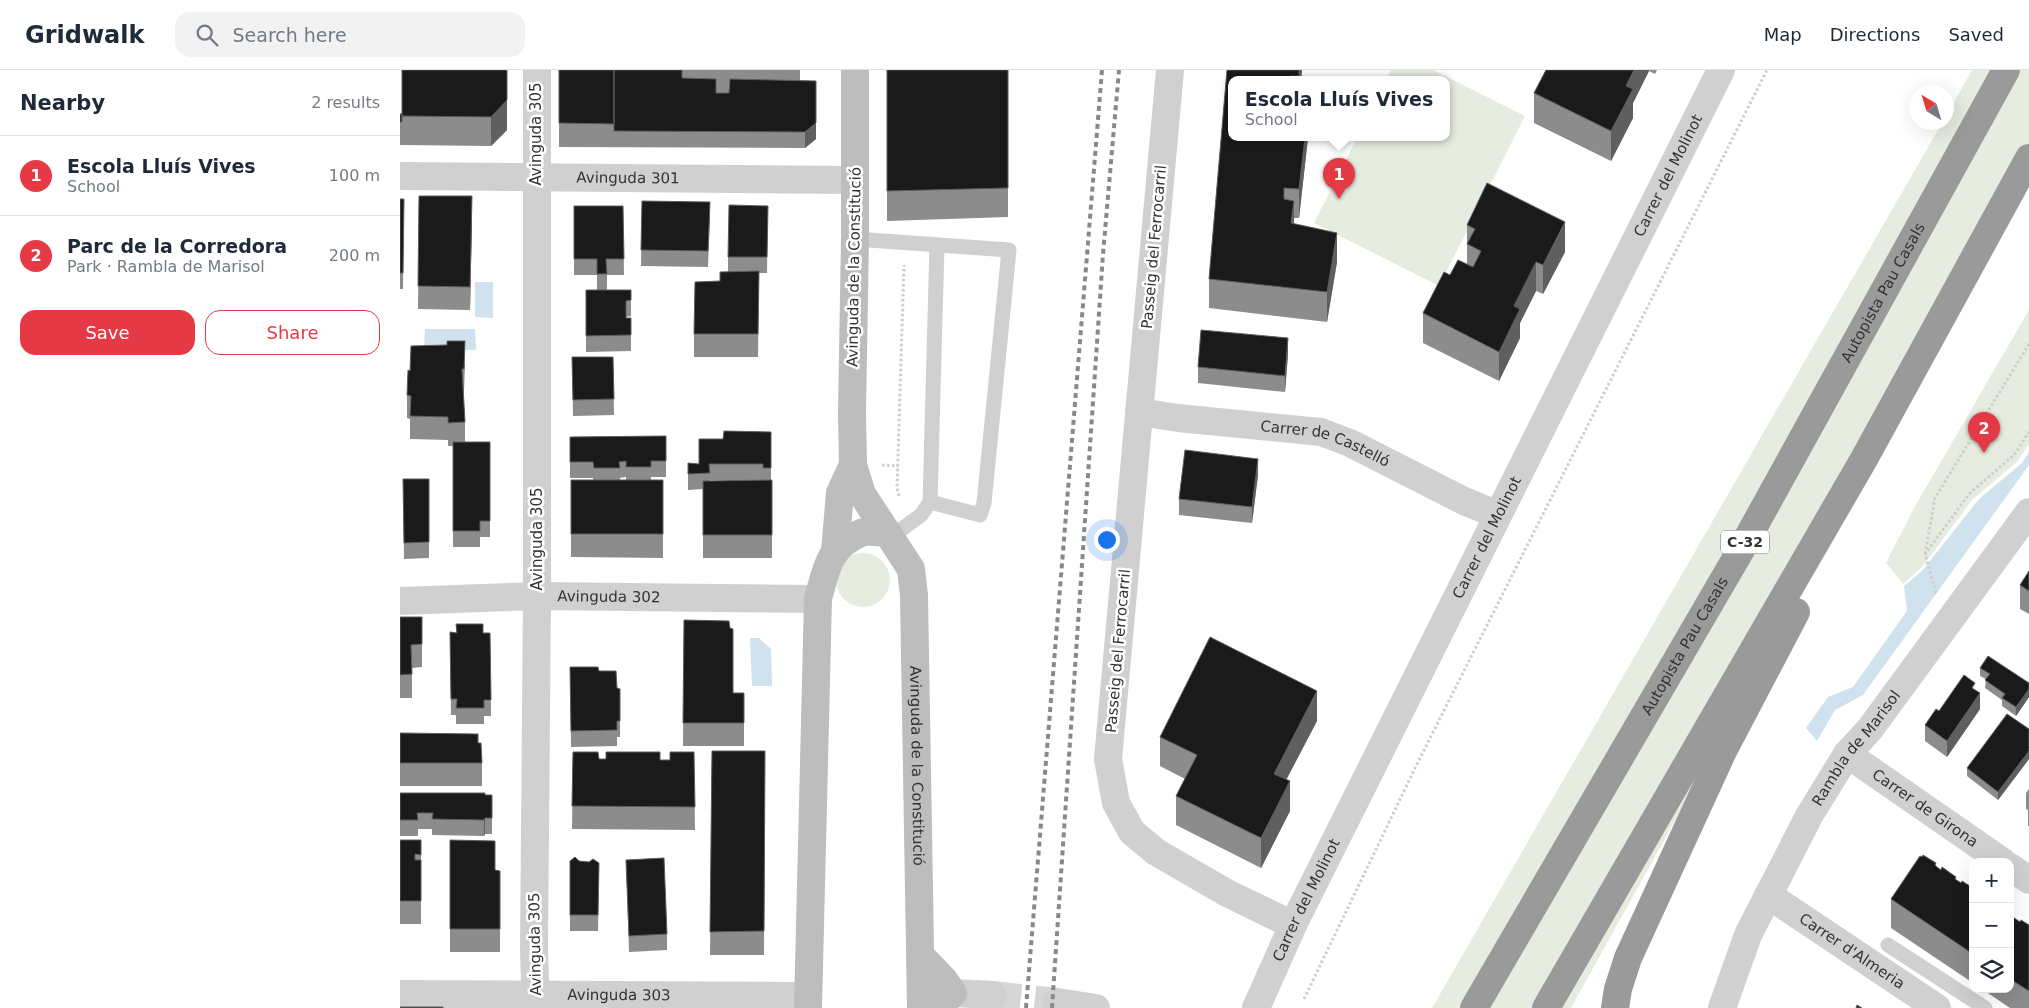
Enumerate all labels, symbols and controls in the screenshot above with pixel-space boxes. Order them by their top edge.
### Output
search box [175,12,525,57]
text: Gridwalk [25,21,145,49]
icon: search [193,21,221,49]
text: Search here [233,24,347,46]
text: Map [1764,24,1802,45]
text: Directions [1830,24,1920,45]
text: Saved [1948,24,2004,45]
popup [1228,76,1450,141]
street label: Avinguda 305 [527,82,545,186]
north arrow [1909,85,1954,130]
text: Escola Lluís Vives [1245,88,1433,110]
text: Nearby [20,91,105,115]
text: 2 results [311,93,380,112]
text: School [1245,110,1298,129]
street label: Carrer del Molinot [1630,111,1706,240]
text: Escola Lluís Vives [67,155,256,177]
pin: 1 [1323,158,1355,199]
street label: Passeig del Ferrocarril [1138,164,1170,330]
text: 1 [30,166,42,185]
text: 100 m [329,166,380,185]
street label: Avinguda de la Constitució [843,167,865,367]
street label: Avinguda 301 [576,169,680,187]
text: School [67,177,120,196]
street label: Autopista Pau Casals [1837,220,1929,366]
text: Parc de la Corredora [67,235,287,257]
text: 2 [30,246,42,265]
text: 200 m [329,246,380,265]
text: Park · Rambla de Marisol [67,257,265,276]
button: Save [20,310,195,355]
button: Share [205,310,380,355]
pin: 2 [1968,412,2000,453]
street label: Carrer de Castelló [1260,417,1393,471]
street label: Carrer del Molinot [1449,473,1525,602]
street label: Avinguda 305 [528,487,546,591]
your location [1094,527,1120,553]
road number: C-32 [1721,531,1769,554]
street label: Passeig del Ferrocarril [1102,568,1134,734]
street label: Autopista Pau Casals [1638,574,1732,718]
street label: Avinguda 302 [557,587,661,606]
street label: Avinguda de la Constitució [906,666,928,866]
street label: Rambla de Marisol [1808,687,1904,809]
street label: Carrer de Girona [1869,765,1982,851]
street label: Carrer del Molinot [1269,836,1344,964]
map controls [1969,858,2014,993]
button: + [1969,858,2014,903]
street label: Avinguda 305 [525,892,545,996]
button: − [1969,903,2014,948]
street label: Carrer d'Almeria [1796,909,1908,993]
button: layers [1969,948,2014,993]
street label: Avinguda 303 [567,986,671,1004]

